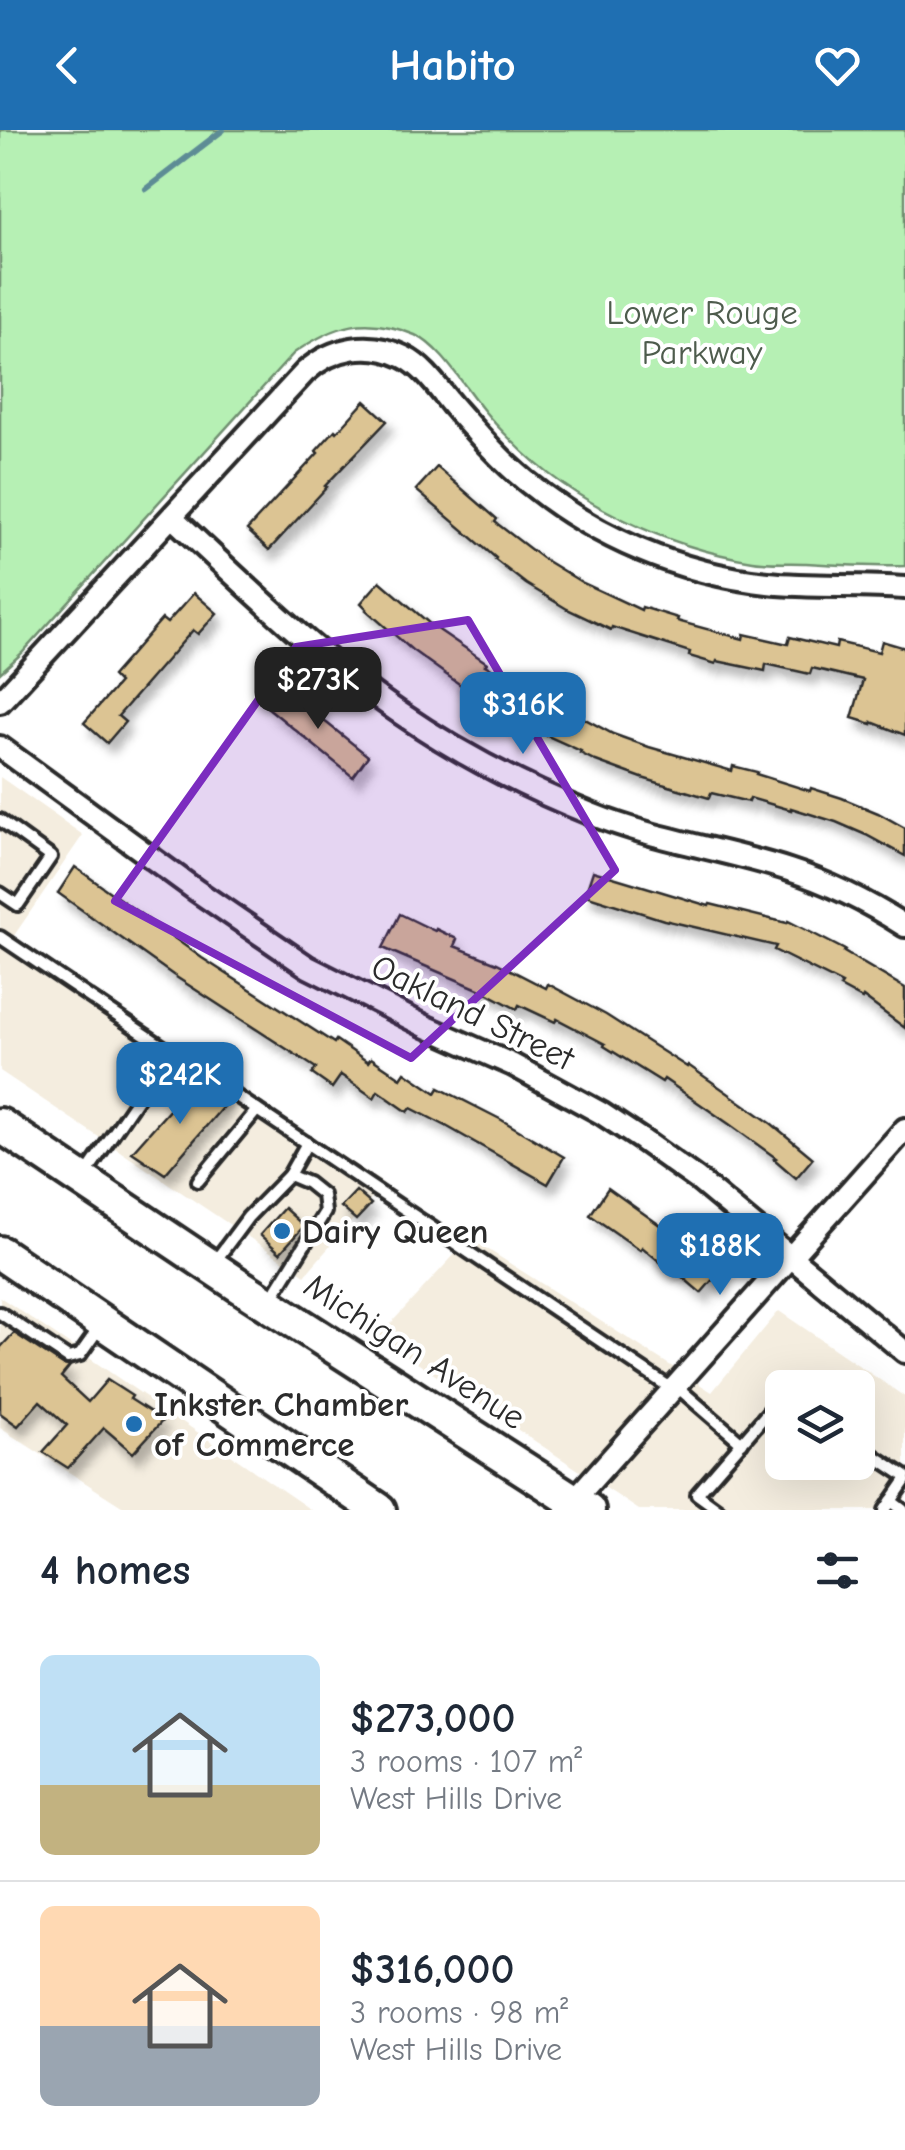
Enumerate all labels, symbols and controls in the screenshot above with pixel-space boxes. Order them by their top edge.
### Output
icon: back [40,38,95,93]
icon: heart [810,38,865,93]
text: Habito [389,39,516,91]
park label: Lower Rouge Parkway [606,292,798,373]
pin: $273K [248,647,388,732]
text: $273K [276,661,360,698]
pin: $316K [453,672,593,757]
text: $316K [482,686,564,723]
street label: Oakland Street [365,946,582,1080]
pin: $242K [110,1042,250,1127]
text: $242K [138,1056,222,1093]
place label: Dairy Queen [302,1211,489,1252]
pin: $188K [650,1213,790,1298]
marker: Dairy Queen [271,1220,293,1242]
text: $188K [679,1227,761,1264]
street label: Michigan Avenue [297,1265,533,1438]
map controls [765,1370,875,1480]
button: layers [765,1370,875,1480]
place label: Inkster Chamber of Commerce [154,1384,408,1465]
marker: Inkster Chamber of Commerce [123,1413,145,1435]
icon: filters [810,1543,865,1598]
text: 4 homes [40,1546,190,1595]
text: $273,000 [350,1694,515,1743]
icon: home [120,1695,240,1815]
text: 3 rooms · 107 m² [350,1743,582,1780]
text: West Hills Drive [350,1780,562,1817]
text: $316,000 [350,1945,515,1994]
icon: home [120,1946,240,2066]
text: 3 rooms · 98 m² [350,1994,568,2031]
text: West Hills Drive [350,2031,562,2068]

